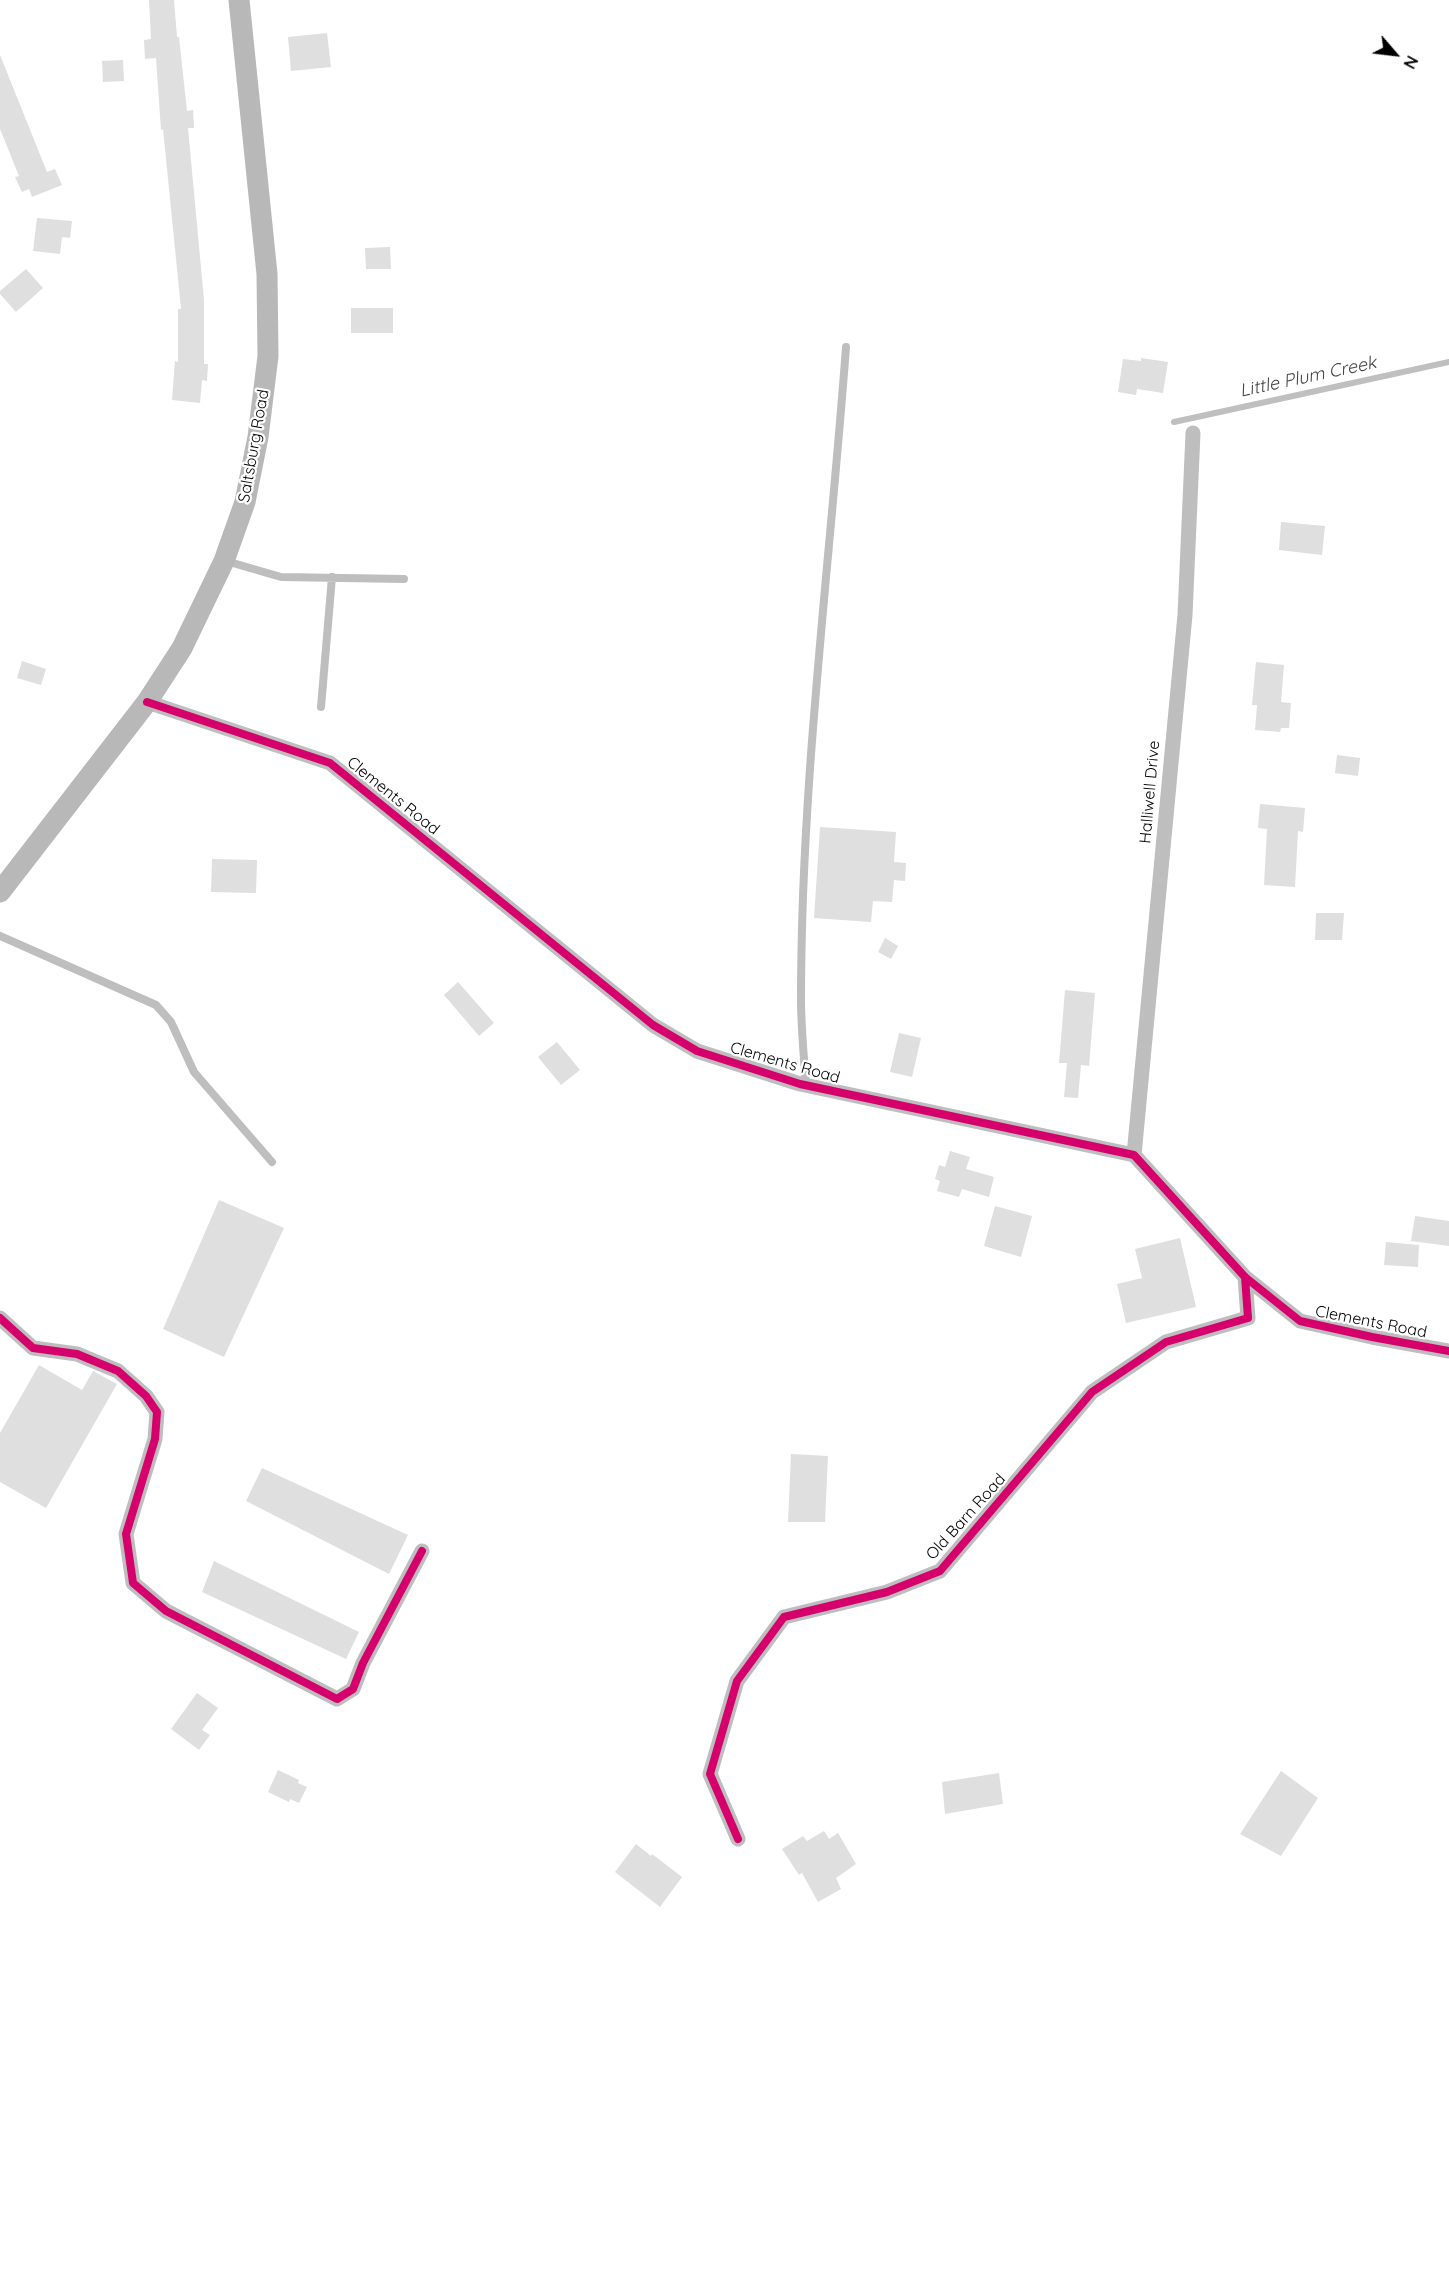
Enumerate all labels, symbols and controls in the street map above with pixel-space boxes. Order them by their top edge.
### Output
north arrow [1365,24,1425,84]
text: N [1399,53,1422,72]
water label: Little Plum Creek [1238,352,1378,402]
street label: Saltsburg Road [235,388,273,504]
street label: Halliwell Drive [1136,740,1164,844]
street label: Clements Road [343,753,443,839]
street label: Clements Road [728,1038,842,1088]
street label: Clements Road [1314,1302,1428,1342]
street label: Old Barn Road [922,1470,1010,1564]

